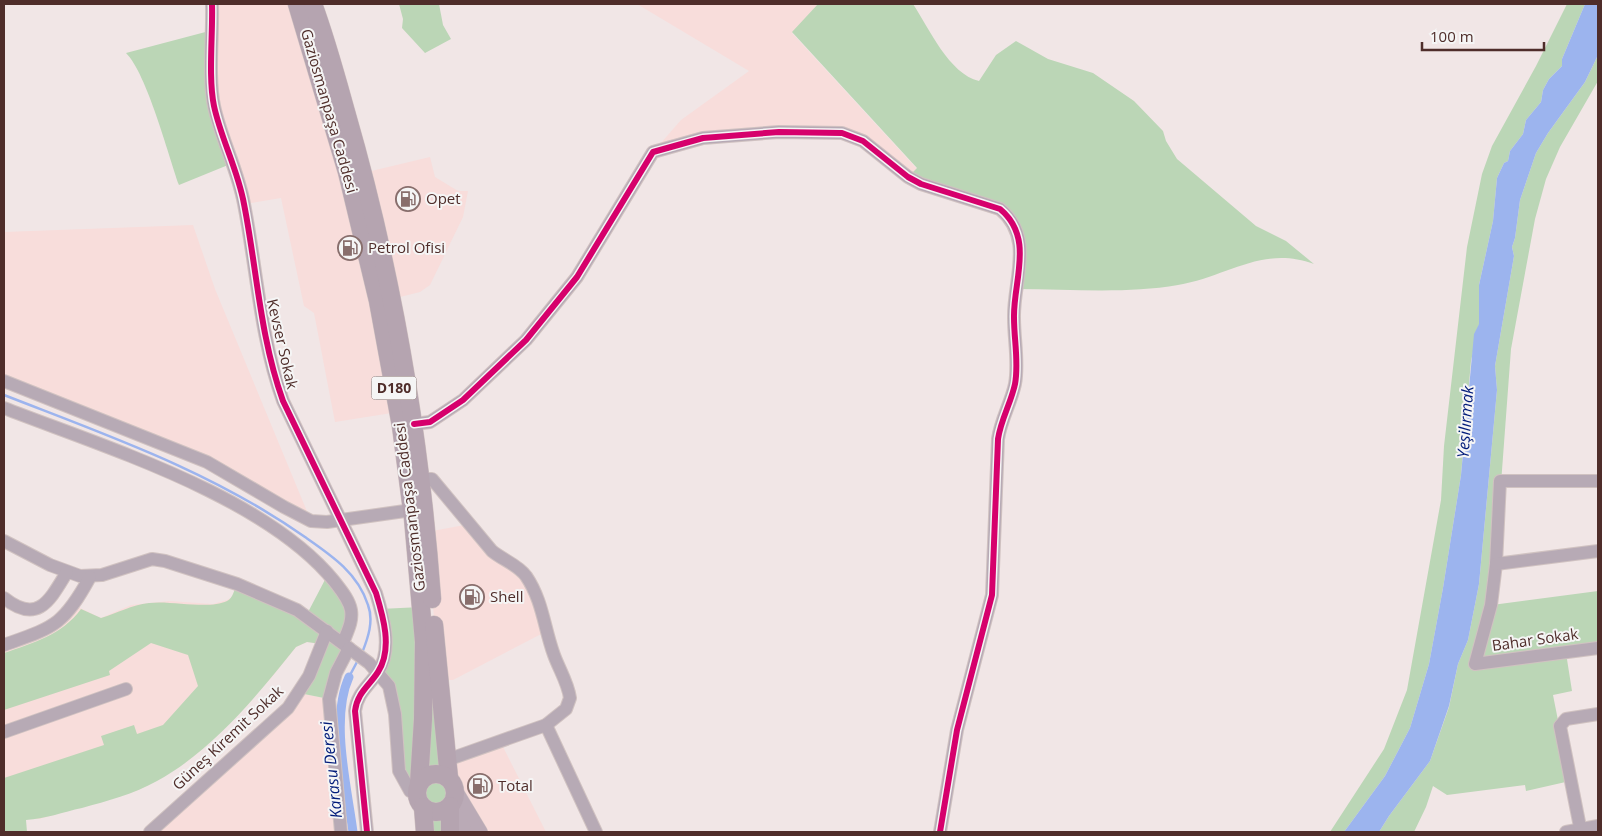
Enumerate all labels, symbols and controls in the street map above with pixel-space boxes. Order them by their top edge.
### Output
scale bar [1422,20,1544,52]
street label: Gaziosmanpaşa Caddesi [297,26,363,195]
text: 100 m [1430,26,1474,46]
fuel station icon: Opet [395,186,421,212]
place label: Opet [426,188,461,208]
fuel station icon: Petrol Ofisi [337,235,363,261]
place label: Petrol Ofisi [368,237,445,257]
street label: Kevser Sokak [263,297,303,391]
road number: D180 [372,376,416,399]
water label: Yeşilırmak [1452,384,1479,459]
street label: Gaziosmanpaşa Caddesi [389,422,429,593]
fuel station icon: Shell [459,584,485,610]
place label: Shell [490,586,523,606]
street label: Bahar Sokak [1490,623,1579,655]
street label: Güneş Kiremit Sokak [168,681,287,794]
water label: Karasu Deresi [315,719,347,820]
fuel station icon: Total [467,773,493,799]
place label: Total [498,775,533,795]

